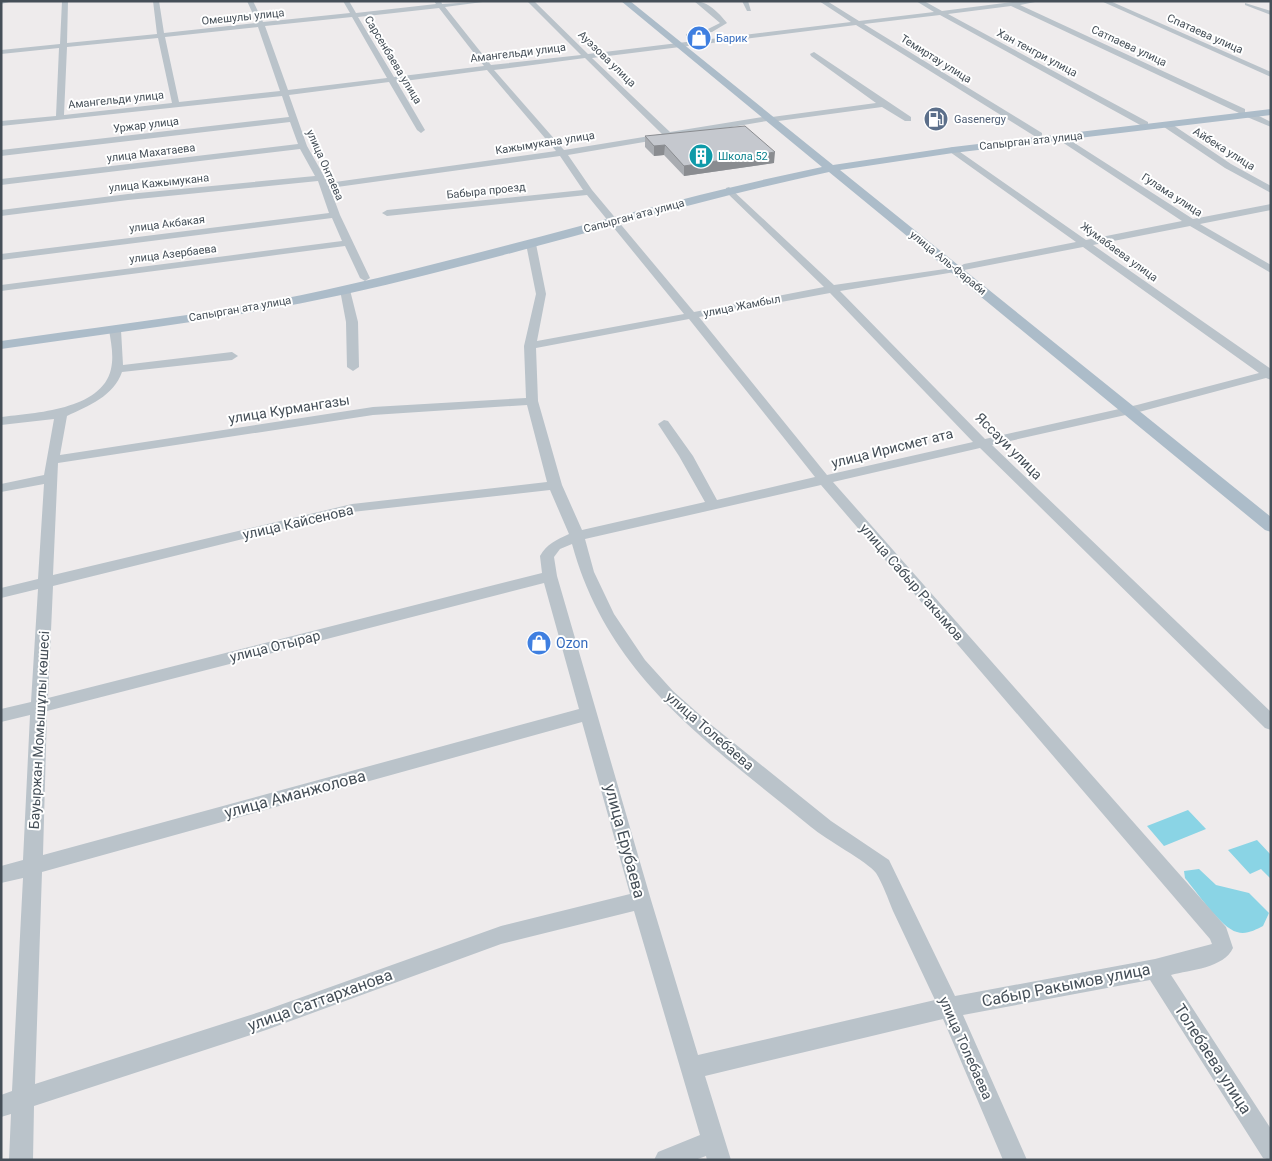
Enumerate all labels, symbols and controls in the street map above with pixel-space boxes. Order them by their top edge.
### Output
street label: Омешулы улица [201,6,285,28]
street label: Спатаева улица [1165,11,1245,57]
street label: Сарсенбаева улица [362,14,424,106]
street label: Сатпаева улица [1089,23,1169,69]
shop icon: Барик [686,25,712,51]
street label: Хан тенгри улица [995,26,1079,80]
street label: Ауэзова улица [575,28,639,90]
place label: Барик [716,32,747,45]
street label: Темиртау улица [898,32,974,86]
street label: Амангельди улица [469,41,567,65]
street label: Амангельди улица [67,89,165,111]
fuel station icon: Gasenergy [923,106,949,132]
place label: Gasenergy [954,113,1007,126]
street label: Уржар улица [112,115,180,135]
street label: Айбека улица [1191,125,1257,173]
street label: улица Онтаева [304,128,346,202]
street label: Кажымукана улица [494,129,596,157]
street label: Сапырган ата улица [979,129,1083,153]
street label: улица Махатаева [106,141,196,165]
building icon: Школа 52 [688,143,714,169]
place label: Школа 52 [718,150,768,163]
street label: улица Кажымукана [108,171,210,195]
street label: Гулама улица [1139,171,1205,219]
street label: Бабыра проезд [446,180,526,202]
street label: Сапырган ата улица [582,196,686,236]
street label: улица Акбакая [128,213,206,235]
street label: Жумабаева улица [1078,220,1160,284]
street label: улица Аль-Фараби [907,228,989,298]
street label: улица Азербаева [129,242,217,266]
street label: улица Жамбыл [702,292,782,320]
street label: Сапырган ата улица [188,294,292,324]
street label: улица Курмангазы [227,392,351,426]
street label: Яссауи улица [972,409,1046,483]
street label: улица Ирисмет ата [829,425,955,471]
street label: улица Кайсенова [241,501,355,543]
street label: улица Сабыр Ракымов [857,520,967,644]
street label: улица Отырар [228,627,322,665]
street label: Бауыржан Момышұлы көшесі [26,630,52,830]
shop icon: Ozon [526,630,552,656]
place label: Ozon [556,635,588,651]
street label: улица Толебаева [663,689,757,773]
street label: улица Аманжолова [222,766,368,822]
street label: улица Ерубаева [601,782,649,900]
street label: Сабыр Ракымов улица [980,959,1152,1011]
street label: улица Саттарханова [245,965,395,1035]
street label: улица Толебаева [936,994,996,1102]
street label: Толебаева улица [1170,1000,1256,1118]

